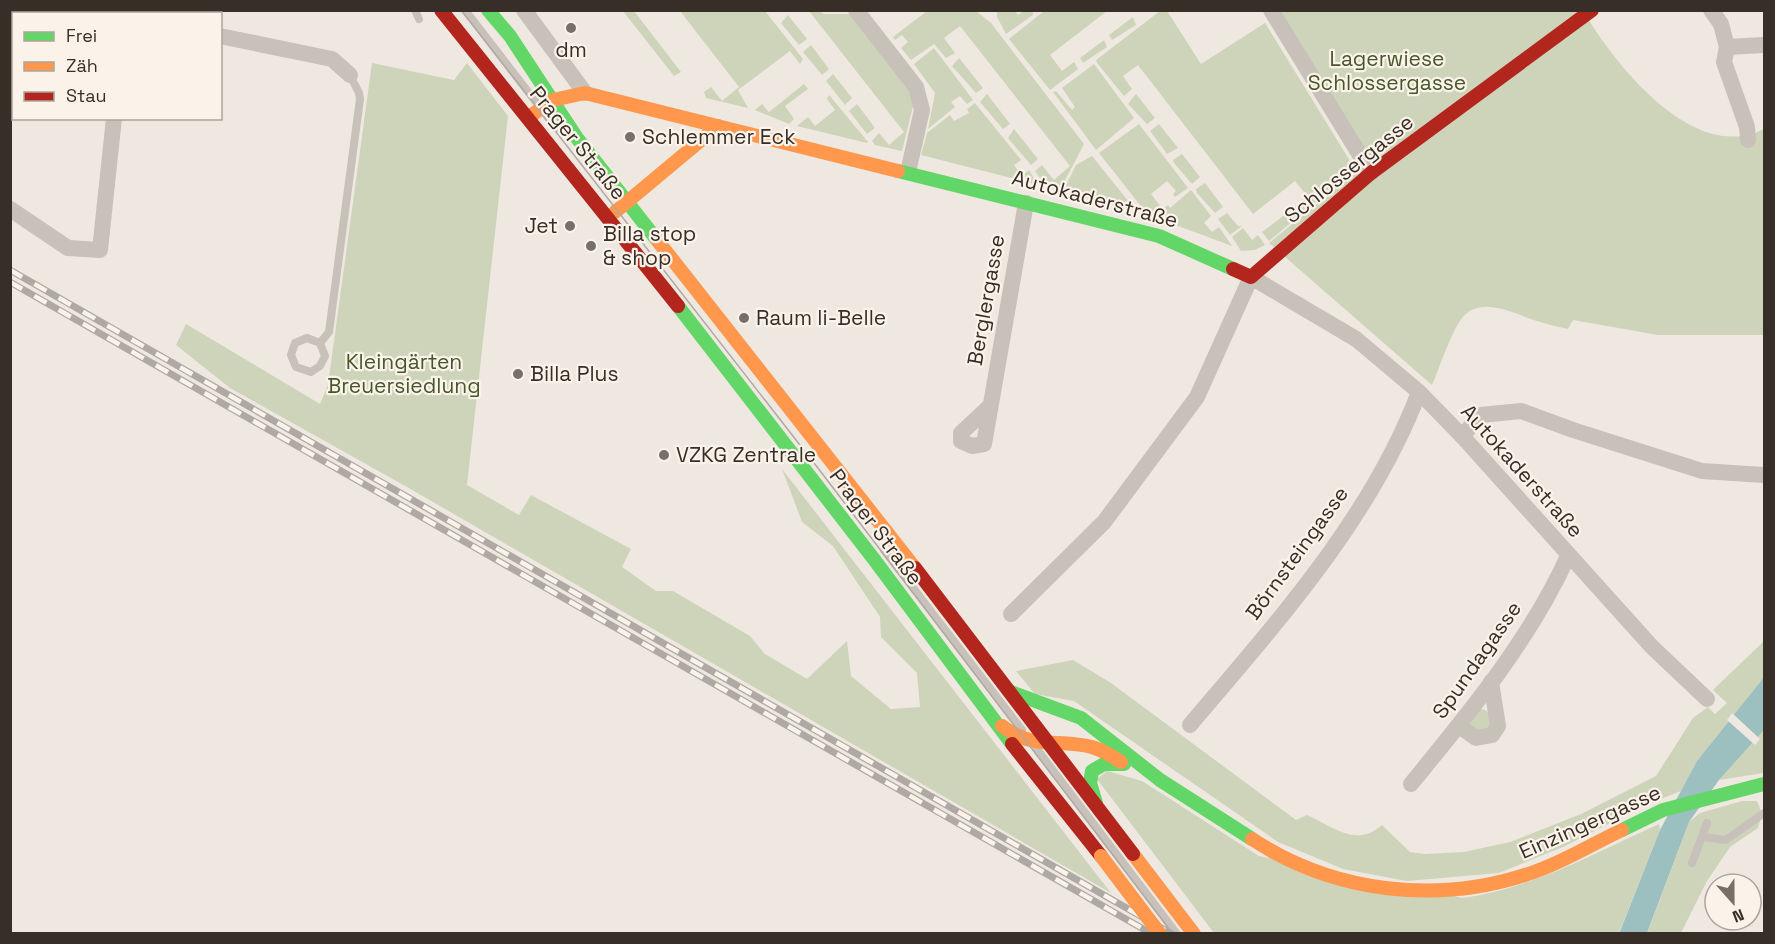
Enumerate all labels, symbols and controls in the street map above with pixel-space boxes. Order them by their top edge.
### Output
legend [12,12,222,120]
marker: dm [564,21,578,35]
text: Frei [66,24,97,47]
place label: dm [555,36,587,63]
park label: Lagerwiese Schlossergasse [1308,45,1466,96]
text: Zäh [66,54,98,77]
street label: Prager Straße [524,80,633,205]
text: Stau [66,84,106,107]
street label: Schlossergasse [1279,108,1419,229]
place label: Schlemmer Eck [642,123,795,150]
marker: Schlemmer Eck [623,130,637,144]
street label: Autokaderstraße [1009,163,1181,234]
place label: Jet [524,212,558,239]
marker: Jet [563,219,577,233]
place label: Billa stop & shop [603,220,696,271]
street label: Berglergasse [961,232,1010,368]
marker: Billa stop & shop [584,239,598,253]
place label: Raum li-Belle [756,304,886,331]
marker: Raum li-Belle [737,311,751,325]
park label: Kleingärten Breuersiedlung [327,348,481,399]
place label: Billa Plus [530,360,618,387]
marker: Billa Plus [511,367,525,381]
street label: Autokaderstraße [1455,398,1589,543]
place label: VZKG Zentrale [676,441,816,468]
marker: VZKG Zentrale [657,448,671,462]
street label: Prager Straße [824,463,929,590]
street label: Börnsteingasse [1239,481,1354,625]
street label: Spundagasse [1426,596,1527,724]
street label: Einzingergasse [1515,778,1665,865]
north arrow [1703,872,1763,932]
text: N [1729,904,1747,927]

